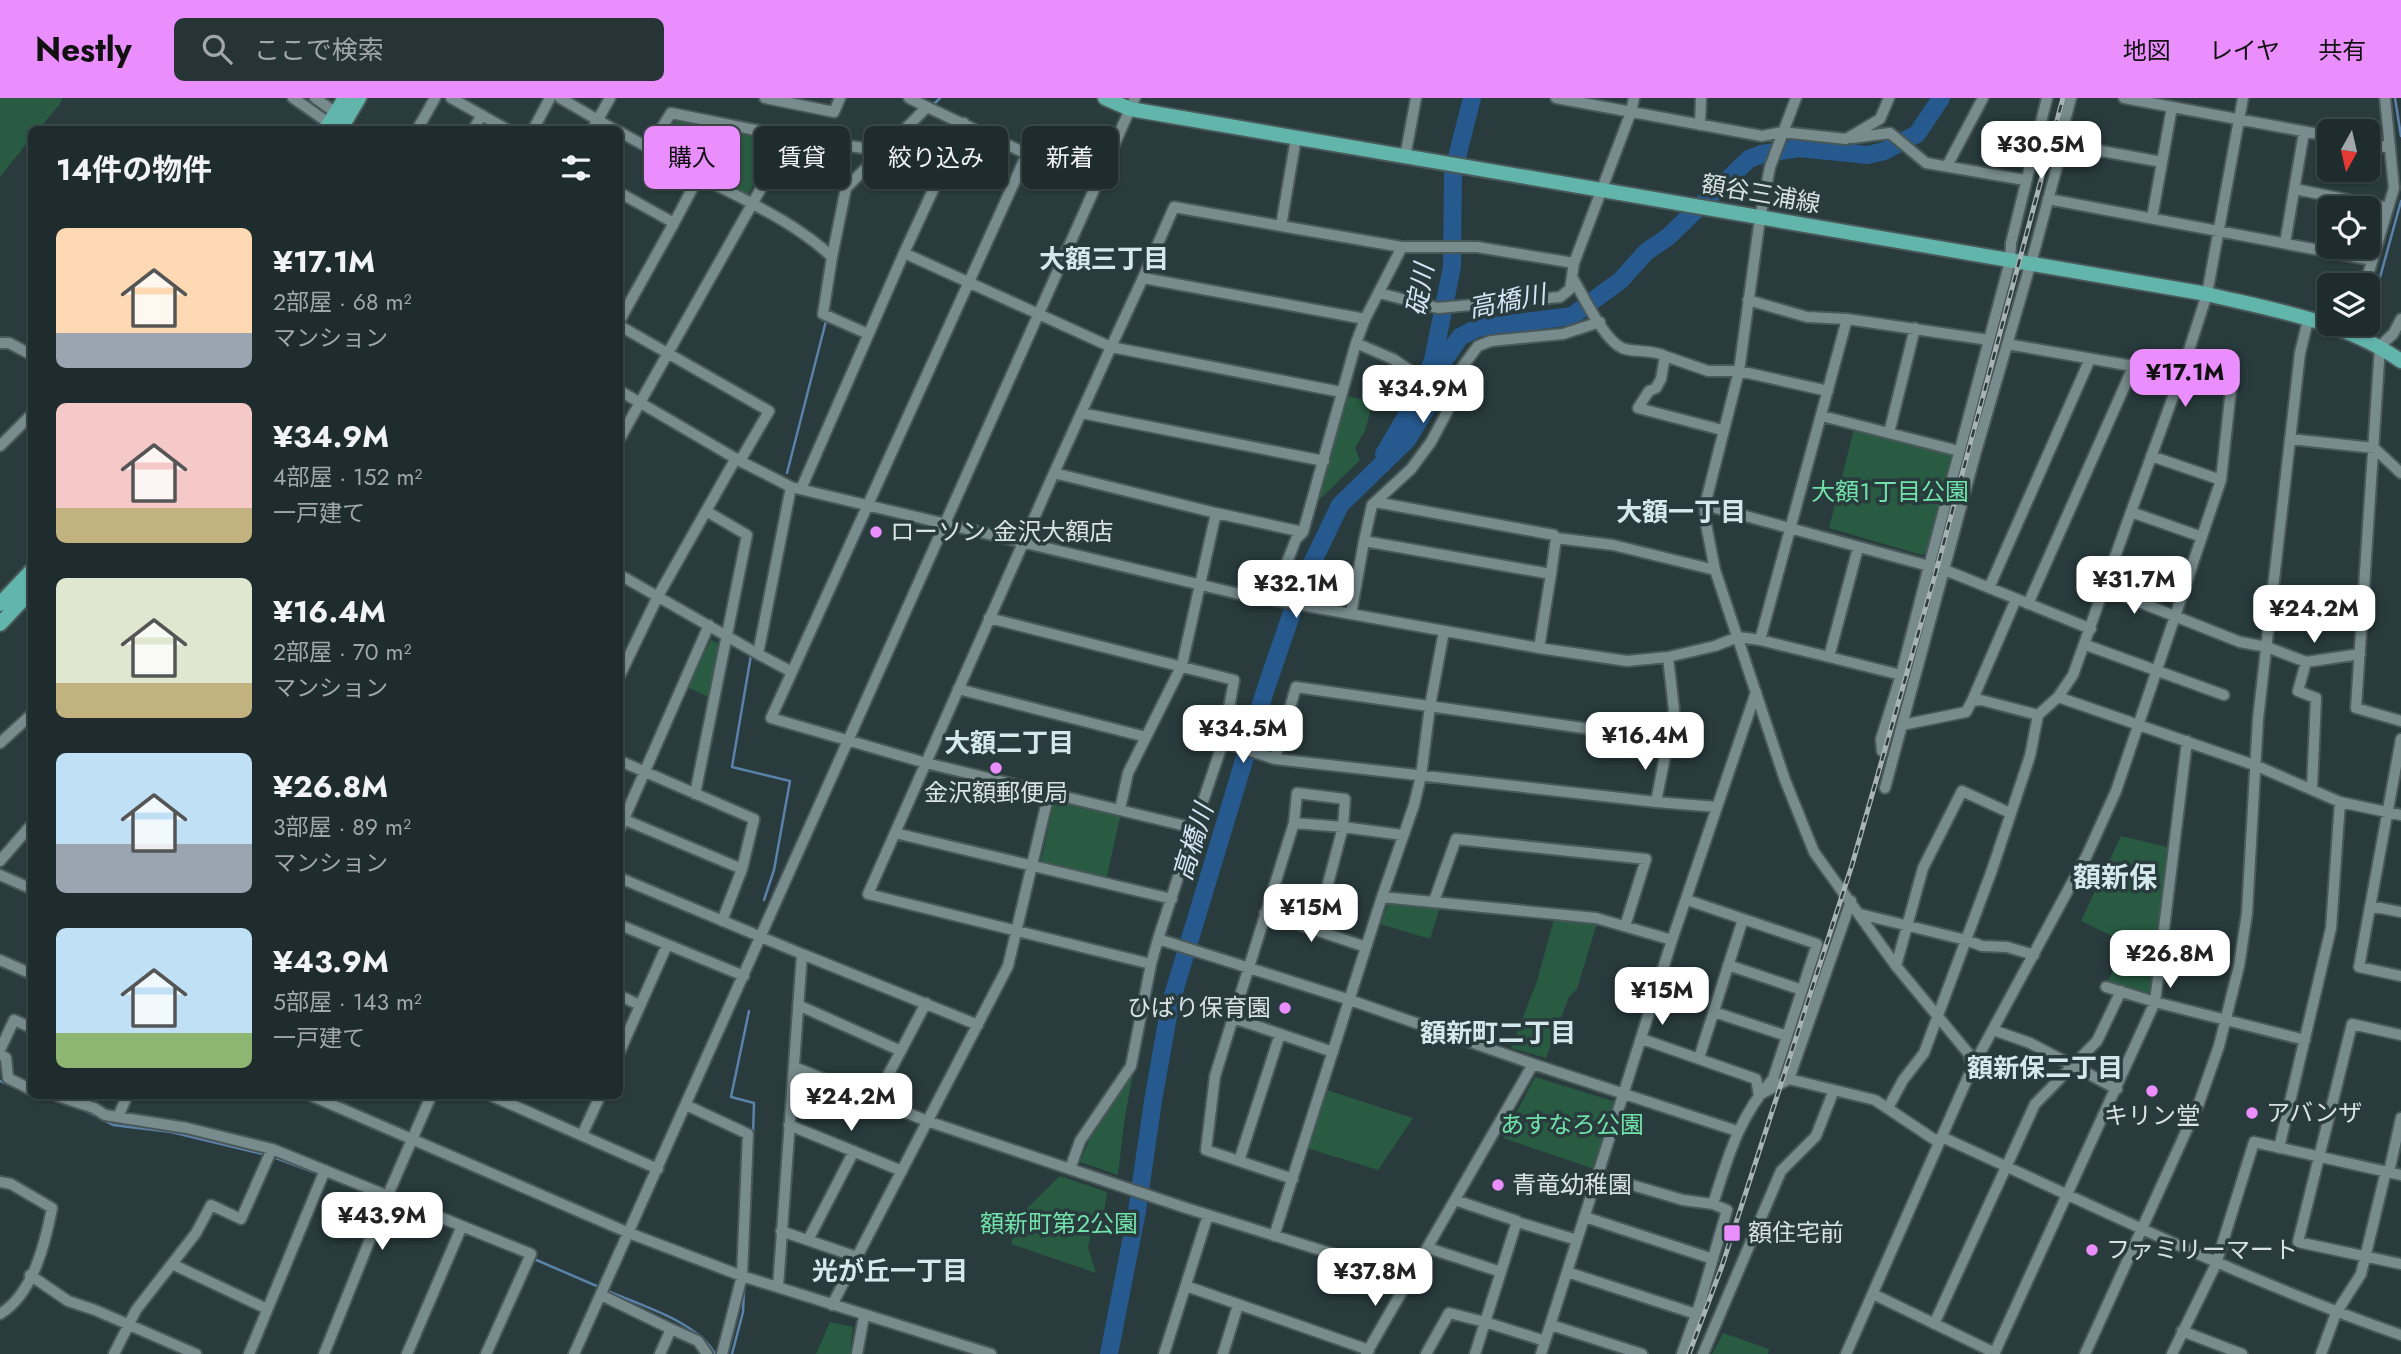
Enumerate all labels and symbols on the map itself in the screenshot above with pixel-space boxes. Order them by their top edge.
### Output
north arrow [2317,119,2380,182]
pin: ¥30.5M [1984,122,2098,181]
street label: 額谷三浦線 [1699,166,1823,221]
district label: 大額三丁目 [1039,240,1169,278]
water label: 碇川 [1397,258,1444,319]
water label: 高橋川 [1465,274,1552,327]
pin: ¥17.1M [2128,350,2242,409]
pin: ¥34.9M [1366,366,1480,425]
park label: 大額１丁目公園 [1811,474,1969,509]
district label: 大額一丁目 [1616,493,1746,531]
place label: ローソン 金沢大額店 [890,514,1113,549]
marker: ローソン 金沢大額店 [868,524,884,540]
pin: ¥31.7M [2077,556,2191,616]
pin: ¥32.1M [1239,560,1353,620]
pin: ¥24.2M [2257,586,2371,645]
pin: ¥34.5M [1186,706,1300,765]
pin: ¥16.4M [1588,712,1702,772]
district label: 大額二丁目 [944,724,1074,762]
marker: 金沢額郵便局 [988,760,1004,776]
place label: 金沢額郵便局 [924,775,1068,810]
water label: 高橋川 [1163,796,1223,885]
district label: 額新保 [2073,857,2158,898]
pin: ¥15M [1270,884,1352,944]
pin: ¥26.8M [2113,930,2227,990]
pin: ¥15M [1621,968,1703,1027]
place label: ひばり保育園 [1127,990,1271,1025]
marker: ひばり保育園 [1277,1000,1293,1016]
district label: 額新町二丁目 [1420,1014,1576,1052]
district label: 額新保二丁目 [1967,1049,2123,1087]
pin: ¥24.2M [794,1074,908,1133]
marker: キリン堂 [2144,1083,2160,1099]
place label: アバンザ [2266,1095,2362,1130]
place label: キリン堂 [2104,1098,2200,1133]
marker: アバンザ [2244,1105,2260,1121]
park label: あすなろ公園 [1500,1107,1644,1142]
place label: 青竜幼稚園 [1512,1167,1632,1202]
marker: 青竜幼稚園 [1490,1177,1506,1193]
pin: ¥43.9M [325,1192,439,1252]
park label: 額新町第２公園 [980,1206,1138,1241]
place label: 額住宅前 [1748,1215,1844,1250]
marker: 額住宅前 [1722,1223,1742,1243]
place label: ファミリーマート [2106,1232,2298,1267]
marker: ファミリーマート [2084,1242,2100,1258]
pin: ¥37.8M [1318,1248,1432,1308]
district label: 光が丘一丁目 [812,1252,968,1290]

